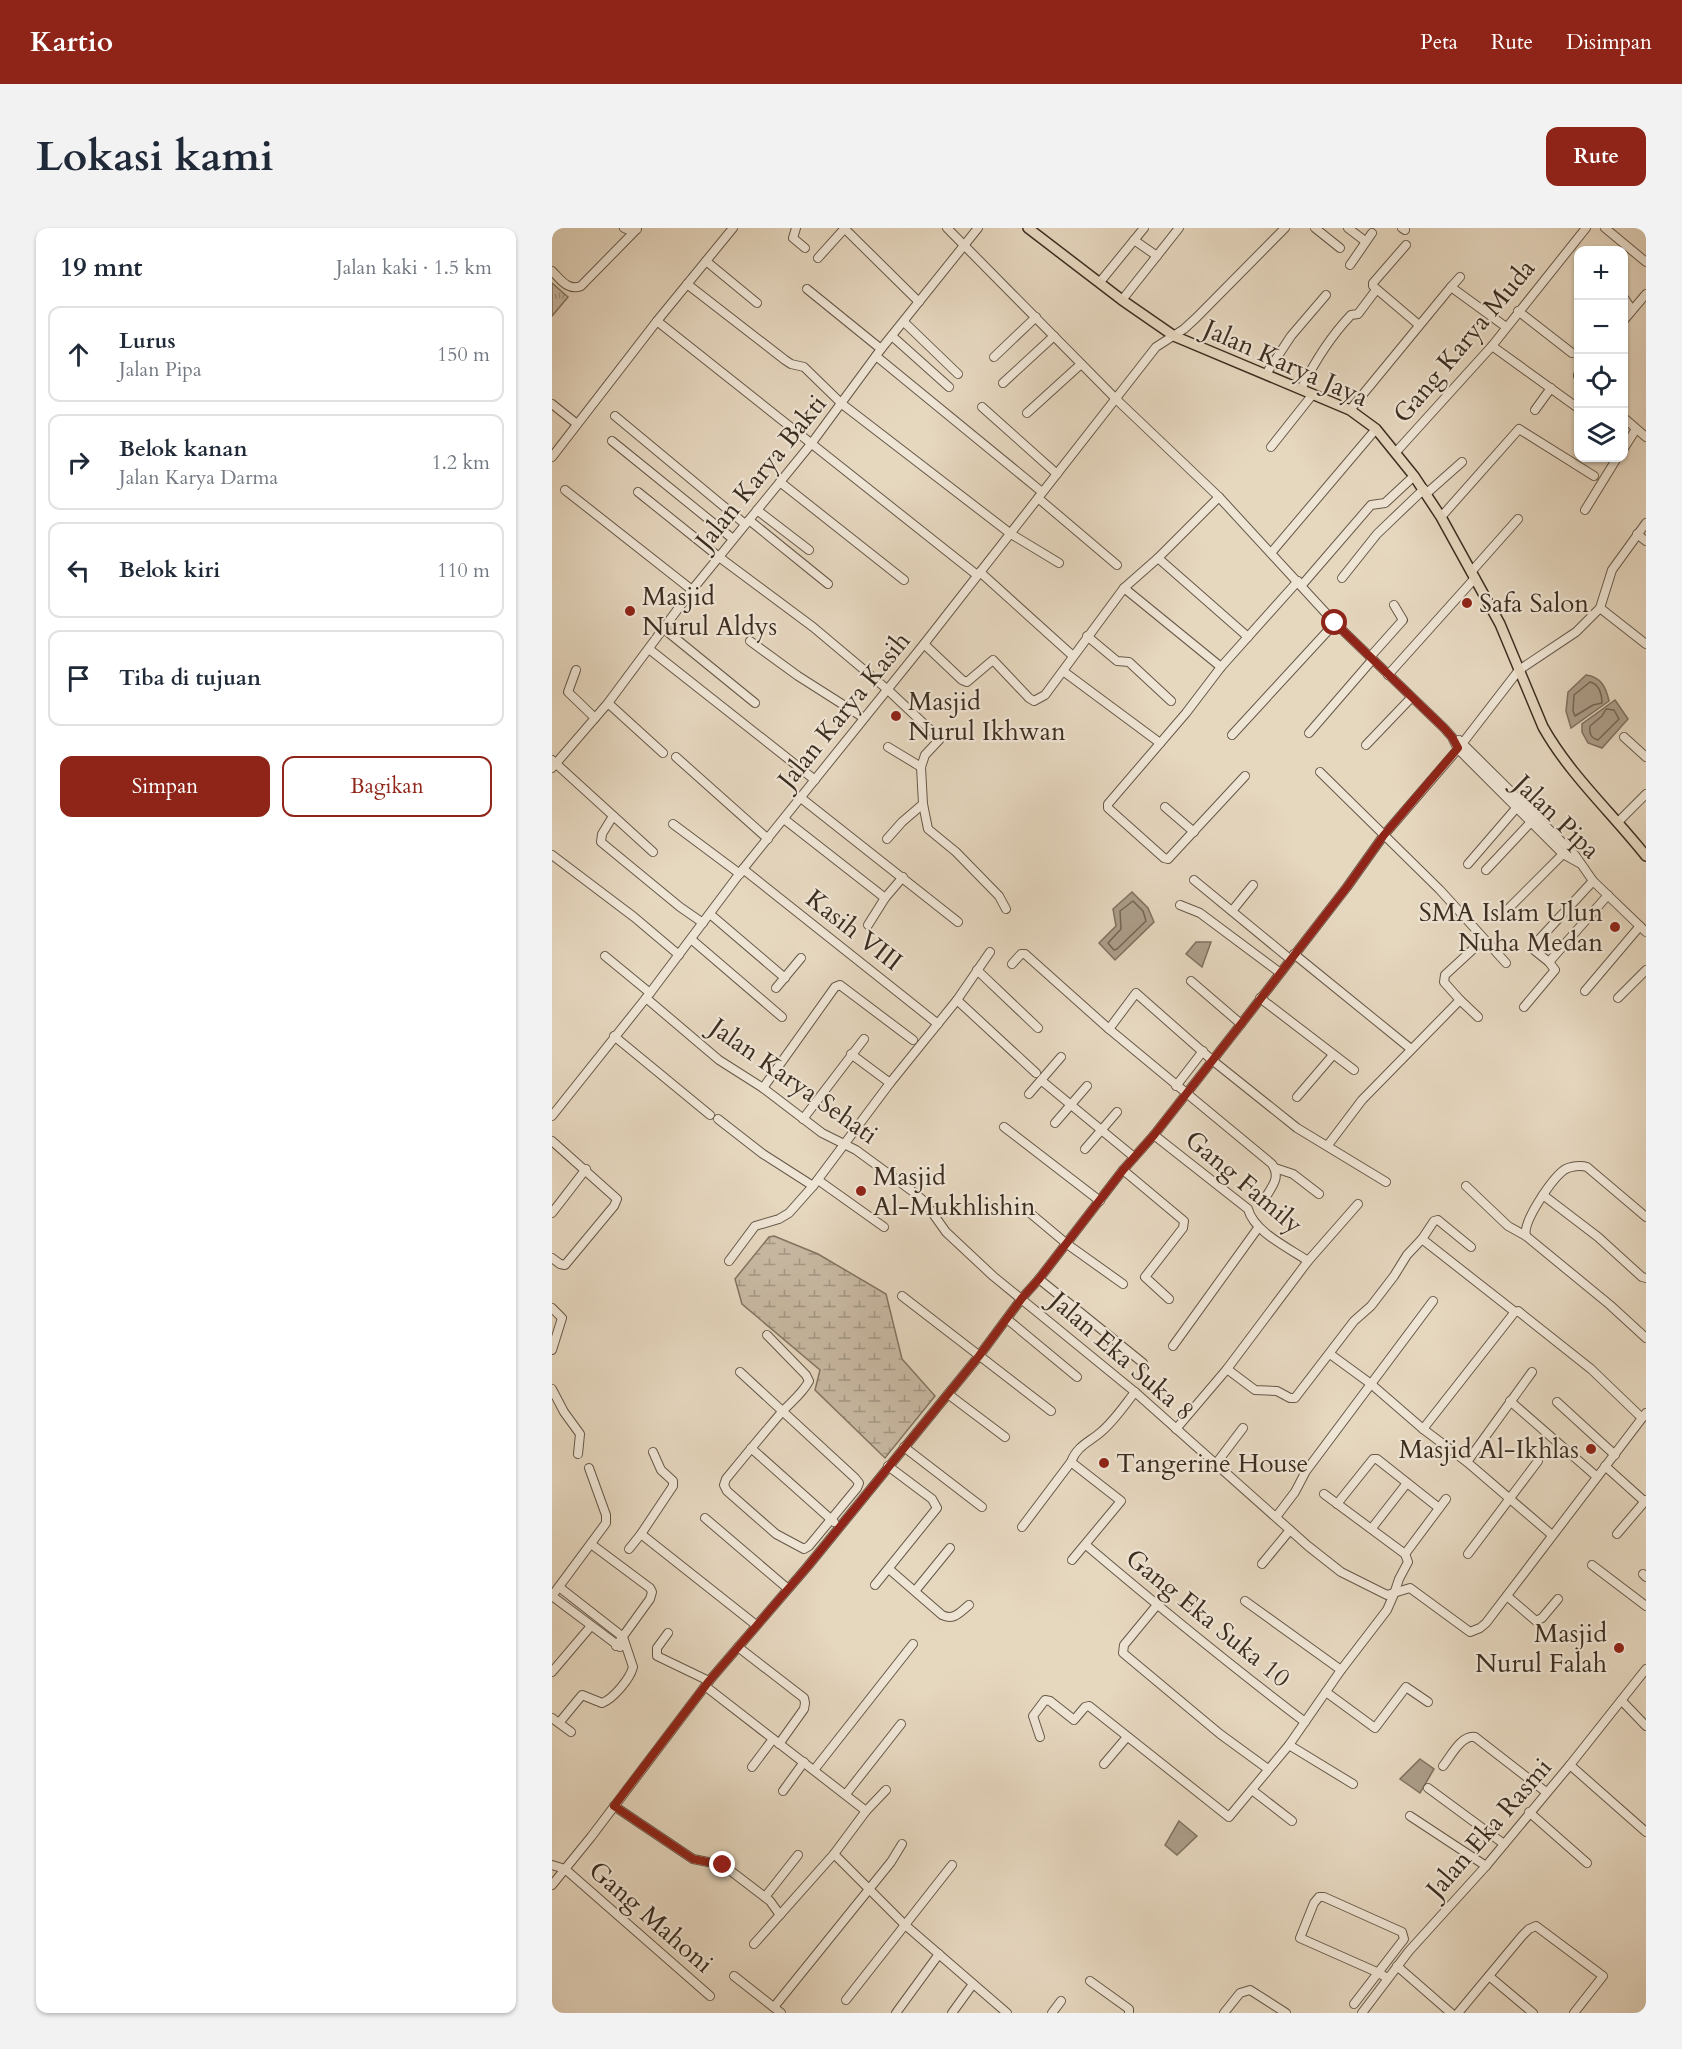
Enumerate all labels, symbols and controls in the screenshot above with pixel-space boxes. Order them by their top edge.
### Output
text: Kartio [30,23,113,61]
text: Peta [1420,28,1458,57]
text: Rute [1491,28,1533,57]
text: Disimpan [1566,28,1652,57]
button: Rute [1546,127,1646,186]
text: Lokasi kami [36,128,274,185]
map controls [1574,246,1628,462]
button: + [1574,246,1628,300]
text: 19 mnt [60,250,142,285]
street label: Gang Karya Muda [1385,252,1543,430]
text: Jalan kaki · 1.5 km [336,254,492,281]
button: − [1574,300,1628,354]
street label: Jalan Karya Jaya [1195,309,1374,415]
text: Lurus [119,326,176,356]
icon: ahead [62,338,95,371]
text: 150 m [437,341,490,368]
button: locate [1574,354,1628,408]
text: Jalan Pipa [119,356,202,383]
street label: Jalan Karya Bakti [685,387,834,560]
button: layers [1574,408,1628,462]
text: Belok kanan [119,434,248,464]
icon: right [62,446,95,479]
text: 1.2 km [431,449,490,476]
text: Jalan Karya Darma [119,464,278,491]
icon: left [62,554,95,587]
text: Belok kiri [119,555,220,585]
text: 110 m [437,557,490,584]
place label: Masjid Nurul Aldys [642,579,777,644]
place label: Safa Salon [1479,586,1589,621]
marker: Safa Salon [1460,596,1474,610]
marker: Masjid Nurul Aldys [623,604,637,618]
route start [1321,609,1347,635]
street label: Jalan Karya Kasih [767,624,918,799]
icon: arrive [62,662,95,695]
text: Tiba di tujuan [119,663,261,693]
place label: Masjid Nurul Ikhwan [908,684,1066,749]
marker: Masjid Nurul Ikhwan [889,709,903,723]
button: Simpan [60,756,270,817]
button: Bagikan [282,756,492,817]
street label: Jalan Pipa [1503,764,1608,867]
street label: Kasih VIII [798,881,910,979]
place label: SMA Islam Ulun Nuha Medan [1419,895,1603,960]
marker: SMA Islam Ulun Nuha Medan [1608,920,1622,934]
street label: Jalan Karya Sehati [700,1008,885,1152]
street label: Gang Family [1178,1122,1311,1242]
place label: Masjid Al-Mukhlishin [873,1159,1036,1224]
marker: Masjid Al-Mukhlishin [854,1184,868,1198]
street label: Jalan Eka Suka 8 [1039,1281,1202,1428]
place label: Masjid Al-Ikhlas [1399,1432,1579,1467]
marker: Masjid Al-Ikhlas [1584,1442,1598,1456]
place label: Tangerine House [1116,1446,1308,1481]
marker: Tangerine House [1097,1456,1111,1470]
street label: Gang Eka Suka 10 [1118,1541,1298,1695]
place label: Masjid Nurul Falah [1475,1616,1607,1681]
marker: Masjid Nurul Falah [1612,1641,1626,1655]
street label: Jalan Eka Rasmi [1416,1750,1560,1909]
route end [709,1851,735,1877]
street label: Gang Mahoni [581,1853,721,1981]

